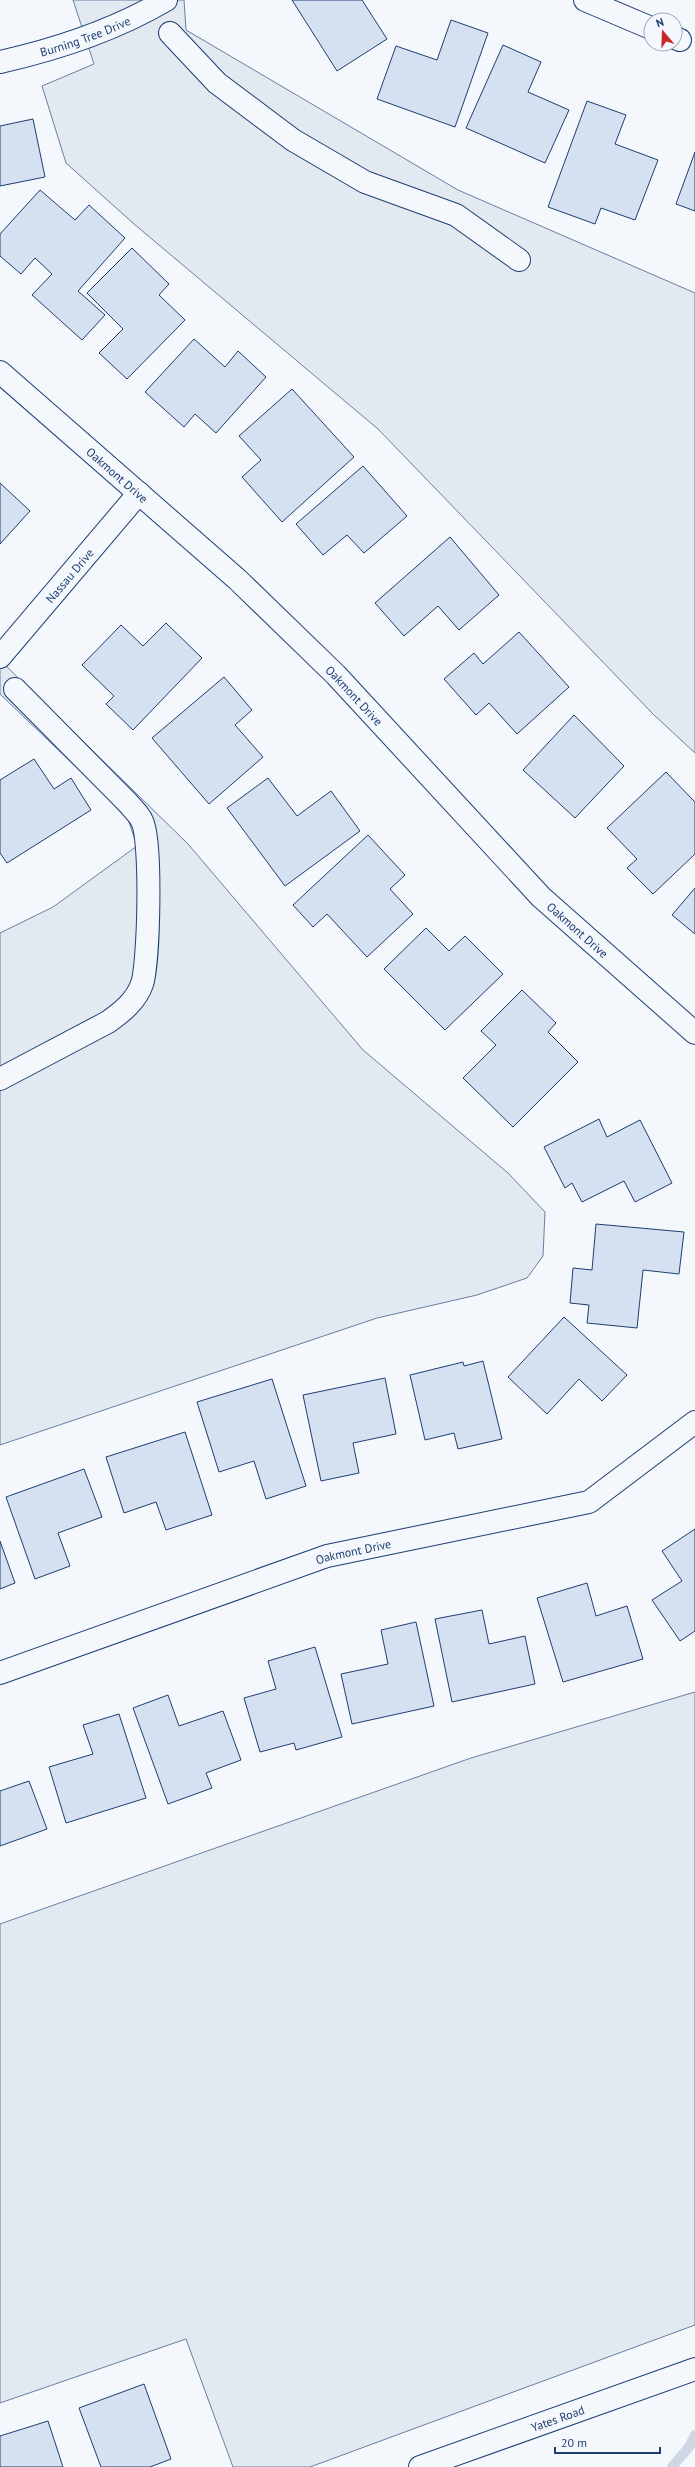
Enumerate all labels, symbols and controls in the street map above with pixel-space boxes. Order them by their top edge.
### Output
street label: Burning Tree Drive [38,12,133,59]
north arrow [643,12,683,52]
text: N [654,15,665,30]
street label: Oakmont Drive [84,444,151,506]
street label: Nassau Drive [42,545,96,606]
street label: Oakmont Drive [323,662,386,728]
street label: Oakmont Drive [544,899,612,961]
street label: Oakmont Drive [313,1536,392,1567]
street label: Yates Road [529,2402,586,2434]
scale bar [555,2429,660,2455]
text: 20 m [561,2435,587,2450]

